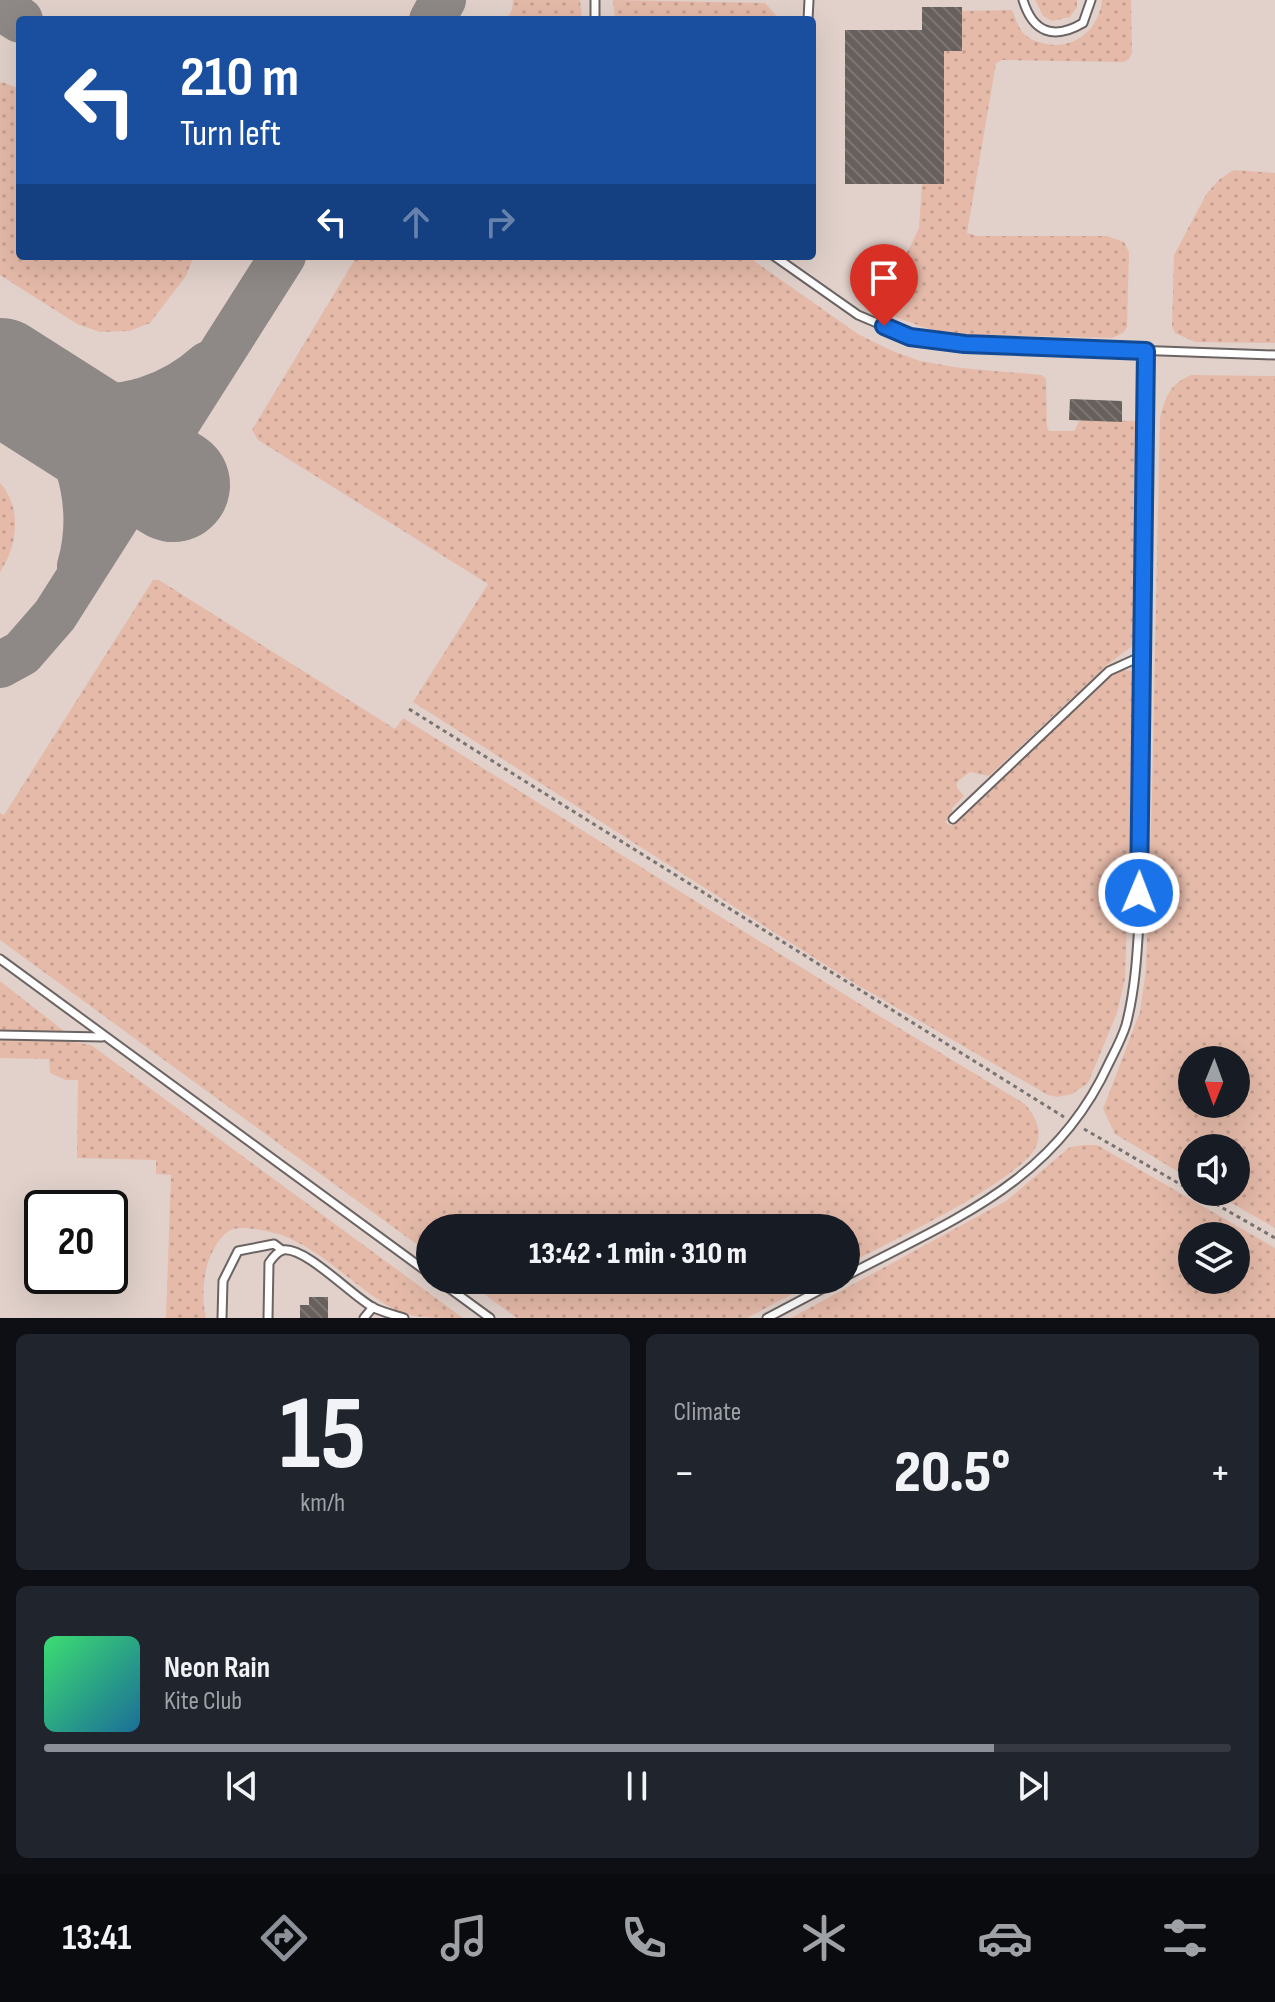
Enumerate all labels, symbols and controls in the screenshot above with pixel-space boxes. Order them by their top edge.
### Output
text: 210 m [180,45,299,112]
icon: left [48,48,152,152]
text: Turn left [180,113,281,156]
icon: left [310,200,354,244]
icon: ahead [394,200,438,244]
icon: right [478,200,522,244]
pin [850,244,918,326]
icon: arrive [862,256,906,300]
position arrow [1097,851,1181,935]
north arrow [1178,1046,1250,1118]
map controls [1178,1046,1250,1294]
button: sound [1178,1134,1250,1206]
speed limit sign: 20 [24,1190,128,1294]
button: layers [1178,1222,1250,1294]
text: 13:42 · 1 min · 310 m [529,1236,747,1272]
text: 15 [279,1373,366,1498]
text: Climate [674,1397,741,1428]
text: 20.5° [894,1437,1011,1509]
text: − [674,1447,695,1500]
text: + [1209,1447,1231,1500]
text: km/h [300,1488,345,1519]
text: Neon Rain [164,1650,270,1686]
text: Kite Club [164,1686,242,1717]
icon: previous [220,1764,264,1808]
icon: pause [615,1764,659,1808]
icon: next [1011,1764,1055,1808]
icon: directions [256,1910,312,1966]
icon: music [436,1910,492,1966]
icon: phone [616,1910,672,1966]
icon: climate [796,1910,852,1966]
icon: car [977,1910,1033,1966]
icon: filters [1157,1910,1213,1966]
text: 13:41 [62,1917,131,1960]

